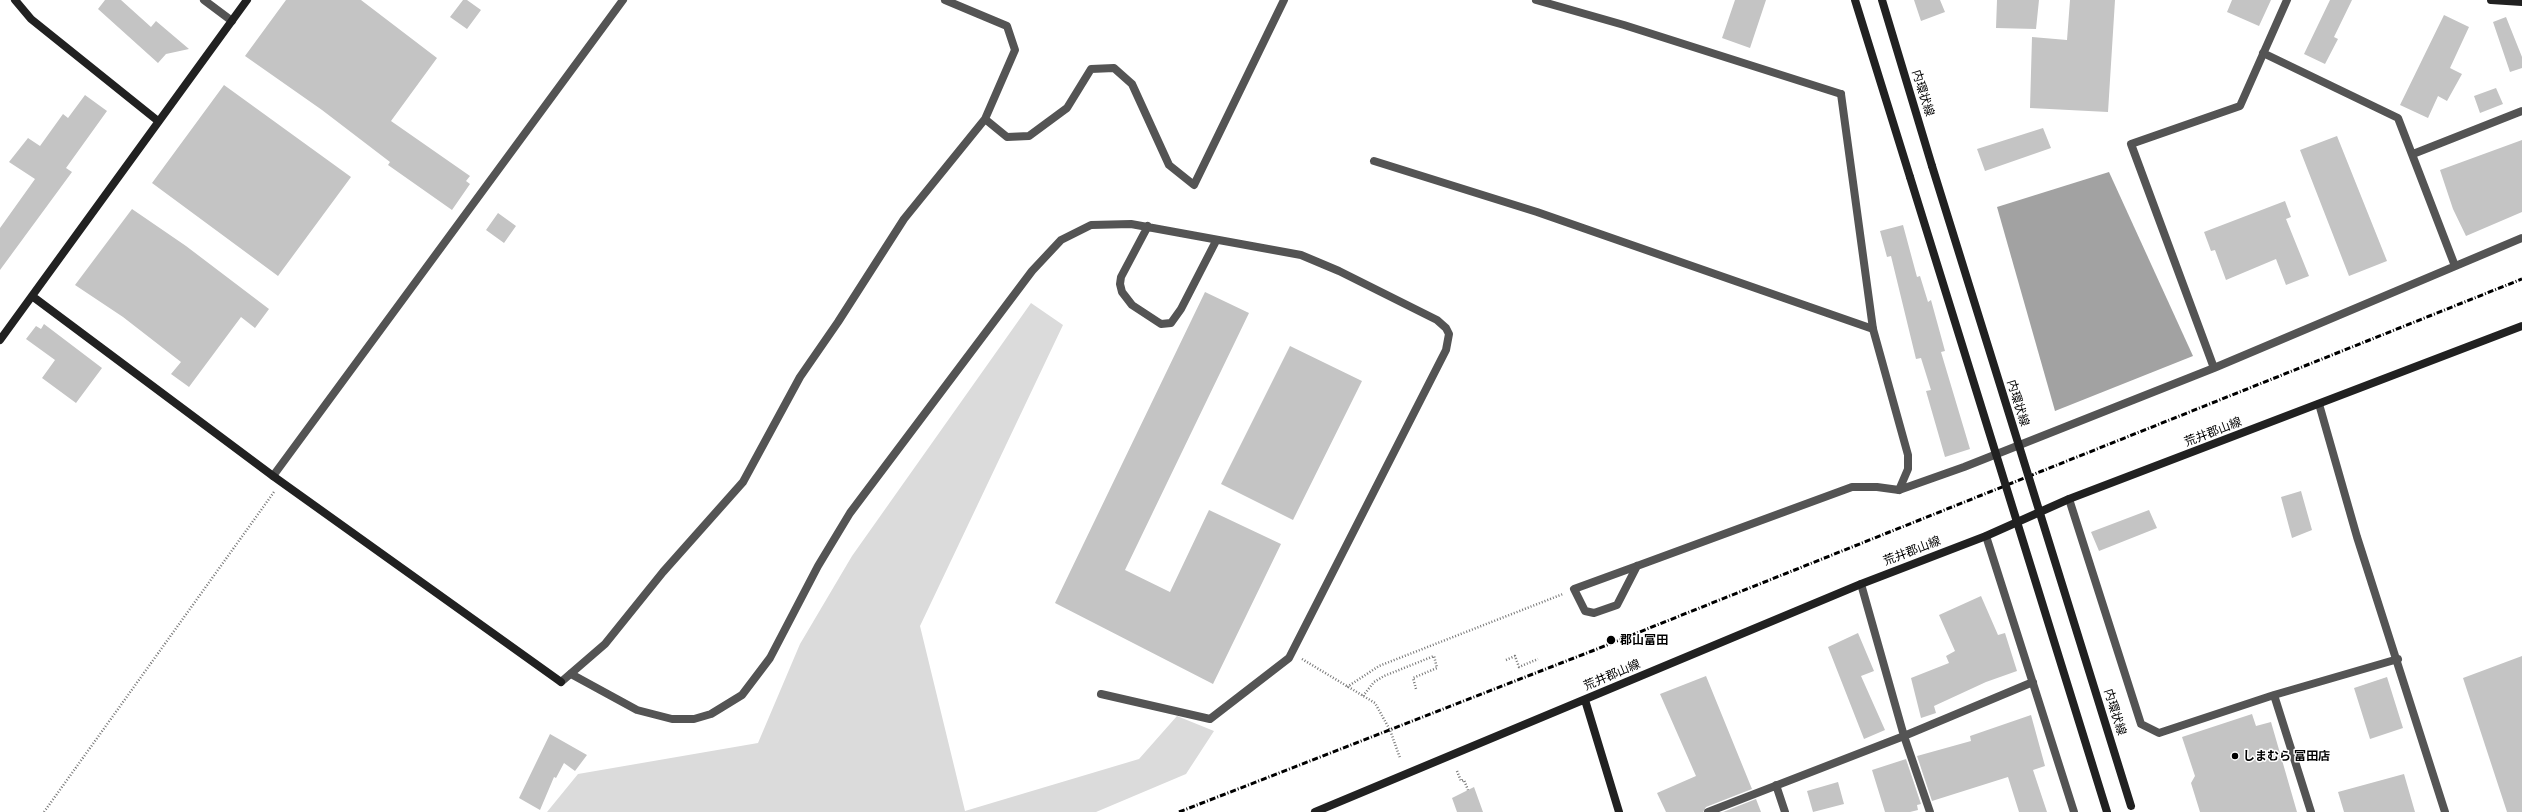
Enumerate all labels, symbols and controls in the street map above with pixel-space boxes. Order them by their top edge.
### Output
street label: 内環状線 [1909,68,1937,118]
street label: 内環状線 [2004,378,2032,428]
street label: 荒井郡山線 [2182,415,2244,449]
street label: 荒井郡山線 [1881,534,1943,568]
place label: 郡山富田 [1620,633,1668,647]
marker: 郡山富田 [1605,634,1617,646]
street label: 荒井郡山線 [1582,657,1642,693]
street label: 内環状線 [2101,687,2129,737]
place label: しまむら 富田店 [2243,749,2330,763]
marker: しまむら 富田店 [2230,751,2240,761]

